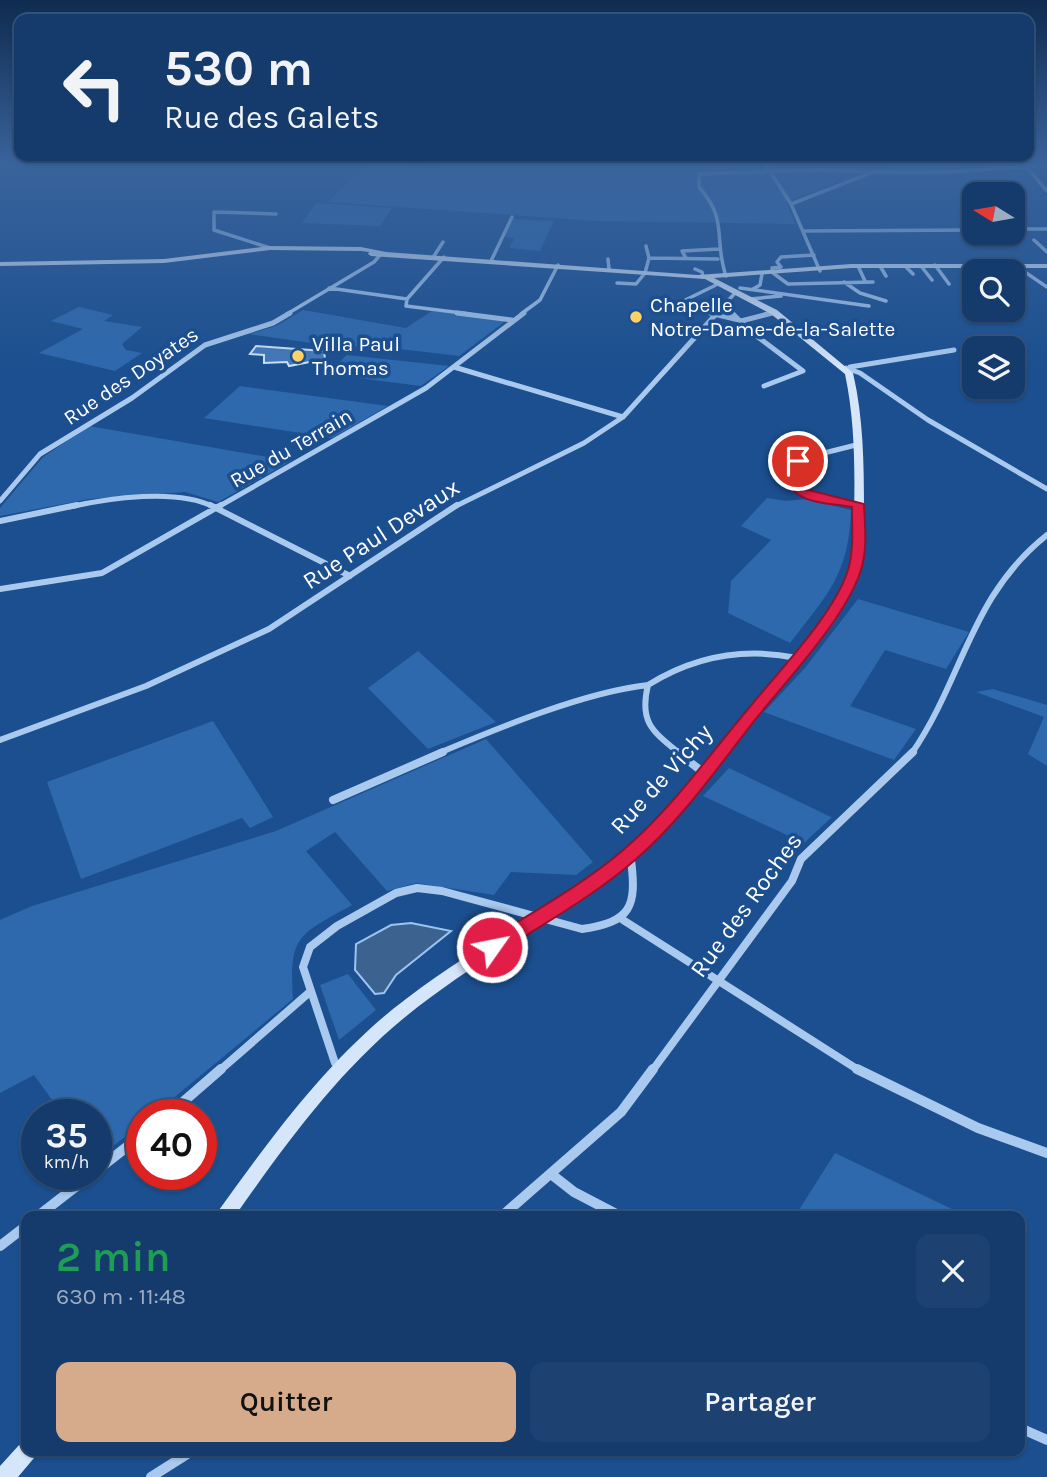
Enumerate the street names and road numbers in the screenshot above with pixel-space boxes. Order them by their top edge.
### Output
street label: Rue des Doyates [59,322,203,430]
street label: Rue du Terrain [226,403,356,493]
street label: Rue Paul Devaux [297,473,465,595]
street label: Rue de Vichy [604,718,718,840]
street label: Rue des Roches [684,827,808,983]

